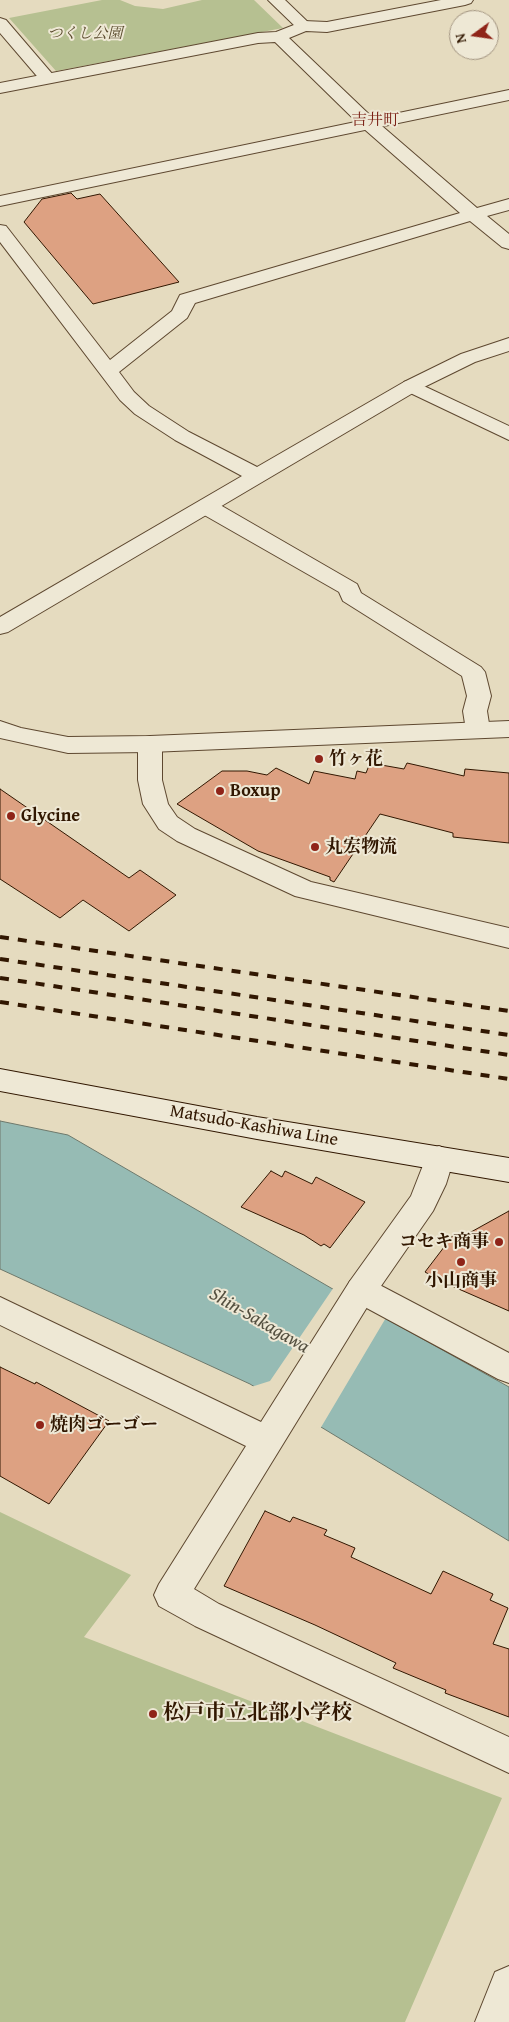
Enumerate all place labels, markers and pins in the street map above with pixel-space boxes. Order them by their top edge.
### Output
place label: 竹ヶ花 [329,748,383,770]
marker: 竹ヶ花 [313,753,325,765]
place label: Boxup [230,780,280,802]
marker: Boxup [214,785,226,797]
place label: Glycine [21,805,80,827]
marker: Glycine [5,810,17,822]
place label: 丸宏物流 [325,836,397,858]
marker: 丸宏物流 [309,841,321,853]
place label: コセキ商事 [399,1231,489,1253]
marker: コセキ商事 [493,1236,505,1248]
marker: 小山商事 [455,1256,467,1268]
place label: 小山商事 [425,1270,497,1292]
place label: 焼肉ゴーゴー [50,1414,158,1436]
marker: 焼肉ゴーゴー [34,1419,46,1431]
place label: 松戸市立北部小学校 [163,1701,352,1727]
marker: 松戸市立北部小学校 [147,1708,159,1720]

